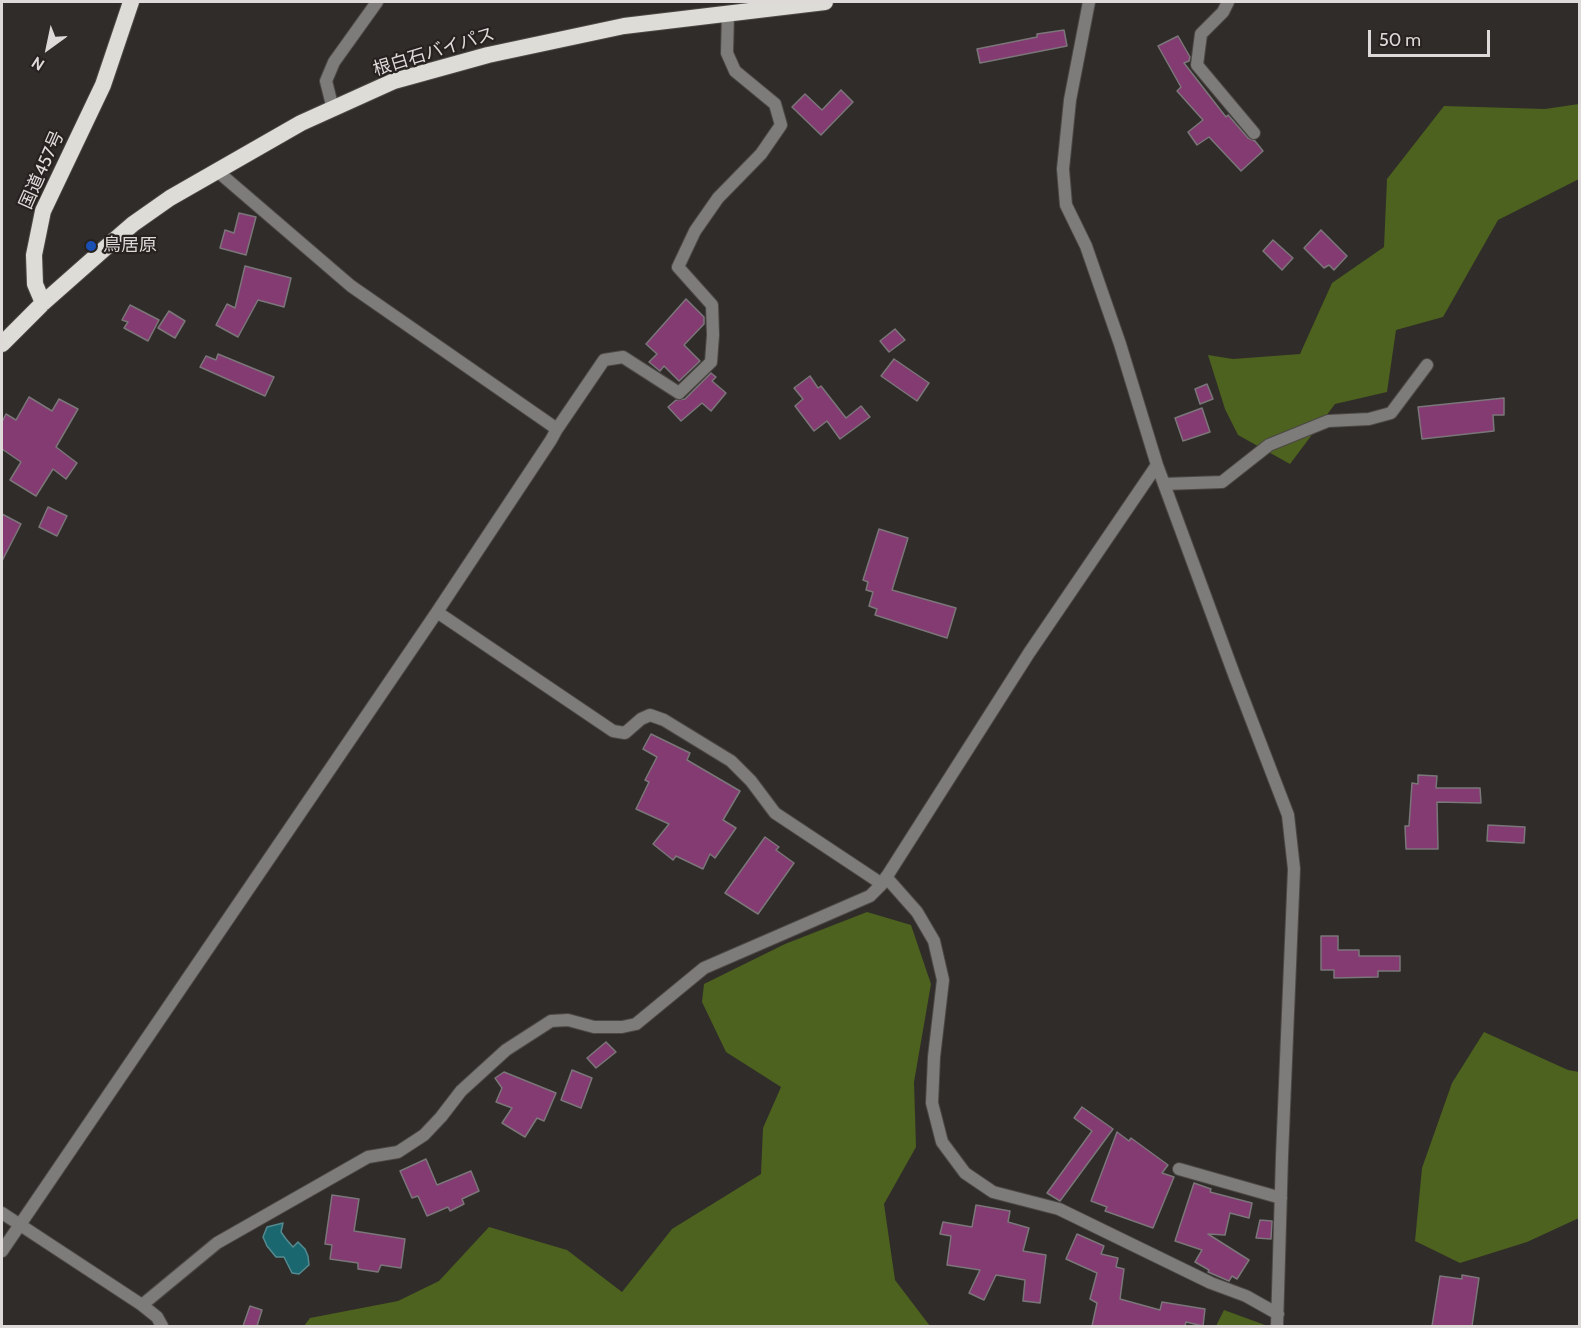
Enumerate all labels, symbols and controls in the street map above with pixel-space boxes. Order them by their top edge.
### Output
north arrow [18,18,78,78]
scale bar [1371,18,1492,56]
street label: 根白石バイパス [371,23,497,81]
text: 50 m [1379,29,1421,51]
text: N [28,52,48,75]
street label: 国道457号 [15,128,69,212]
place label: 鳥居原 [103,235,157,257]
marker: 鳥居原 [84,239,98,253]

